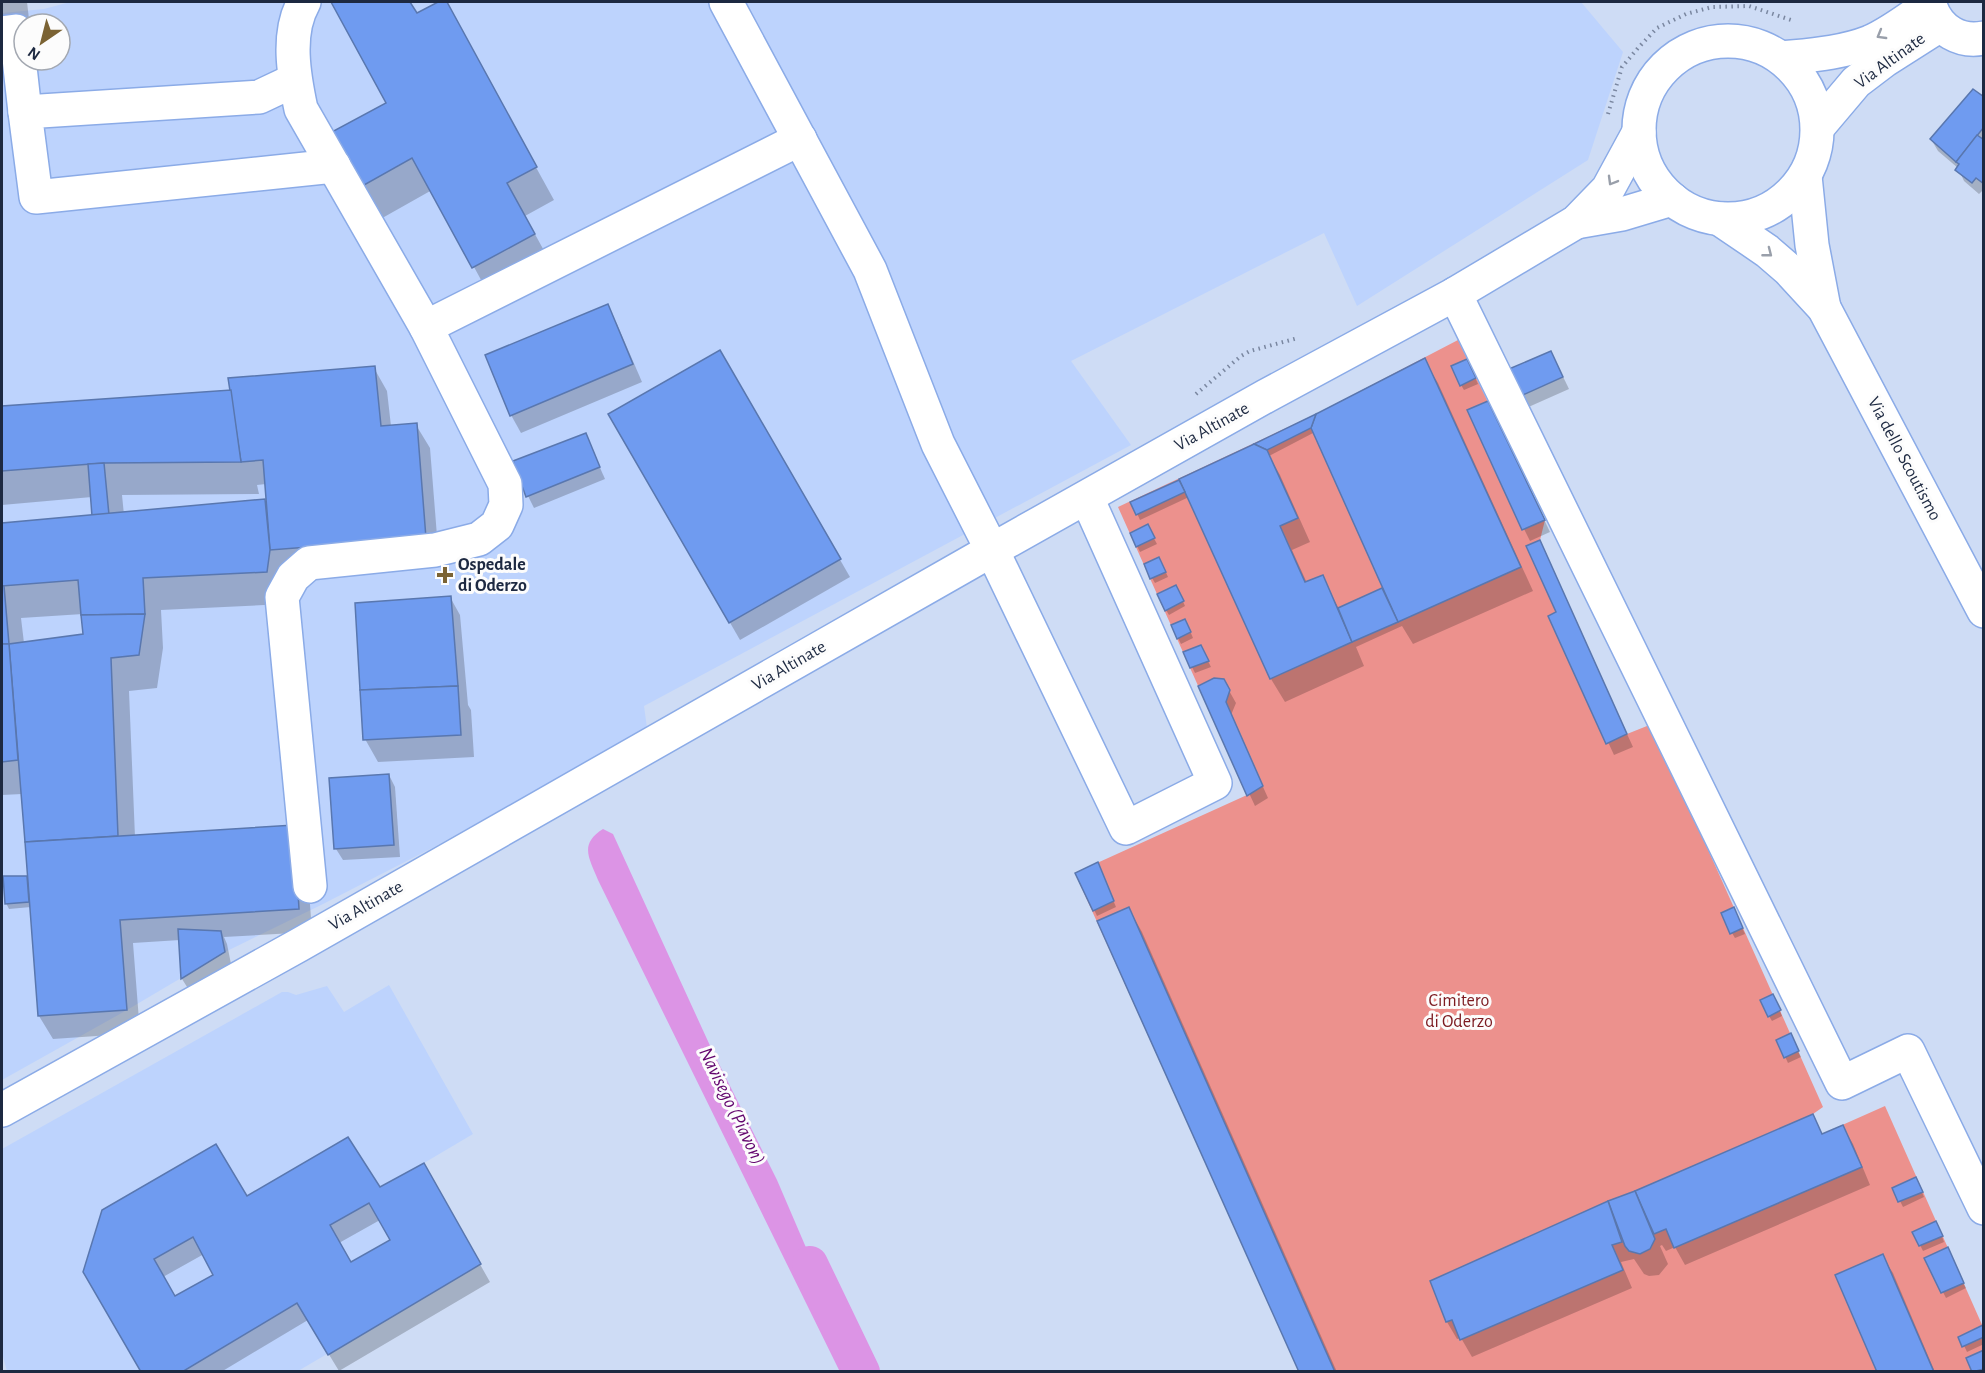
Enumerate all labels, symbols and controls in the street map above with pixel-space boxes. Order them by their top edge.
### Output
north arrow [12,12,72,72]
one-way arrow [1877,28,1887,40]
street label: Via Altinate [1851,30,1929,92]
text: N [25,44,43,63]
one-way arrow [1608,174,1619,185]
one-way arrow [1762,245,1773,256]
street label: Via dello Scoutismo [1864,394,1944,524]
street label: Via Altinate [1172,399,1252,455]
place label: Ospedale di Oderzo [458,556,527,595]
marker: Ospedale di Oderzo [436,566,454,584]
street label: Via Altinate [749,638,829,694]
street label: Via Altinate [326,878,406,934]
park label: Cimitero di Oderzo [1425,992,1493,1031]
water label: Navisego (Piavon) [695,1044,769,1168]

